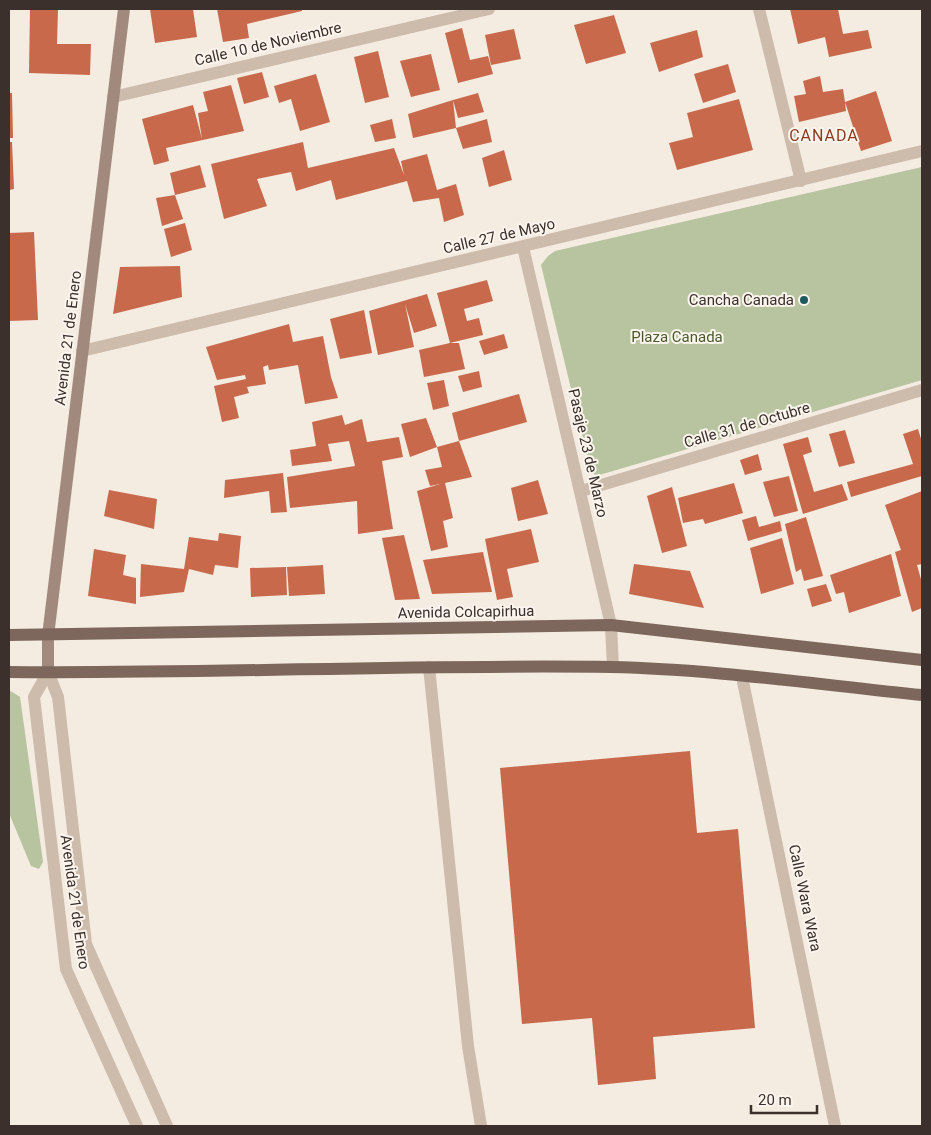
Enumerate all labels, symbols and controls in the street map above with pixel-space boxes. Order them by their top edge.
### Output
street label: Calle 10 de Noviembre [193,18,343,70]
district label: CANADA [789,126,859,145]
street label: Calle 27 de Mayo [441,214,557,258]
street label: Avenida 21 de Enero [51,270,85,406]
place label: Cancha Canada [689,291,794,309]
marker: Cancha Canada [798,294,810,306]
park label: Plaza Canada [631,328,723,346]
street label: Pasaje 23 de Marzo [564,387,612,519]
street label: Calle 31 de Octubre [682,398,812,452]
street label: Avenida Colcapirhua [398,602,534,622]
street label: Avenida 21 de Enero [57,834,93,970]
street label: Calle Wara Wara [785,843,825,953]
scale bar [751,1082,817,1114]
text: 20 m [758,1091,792,1109]

